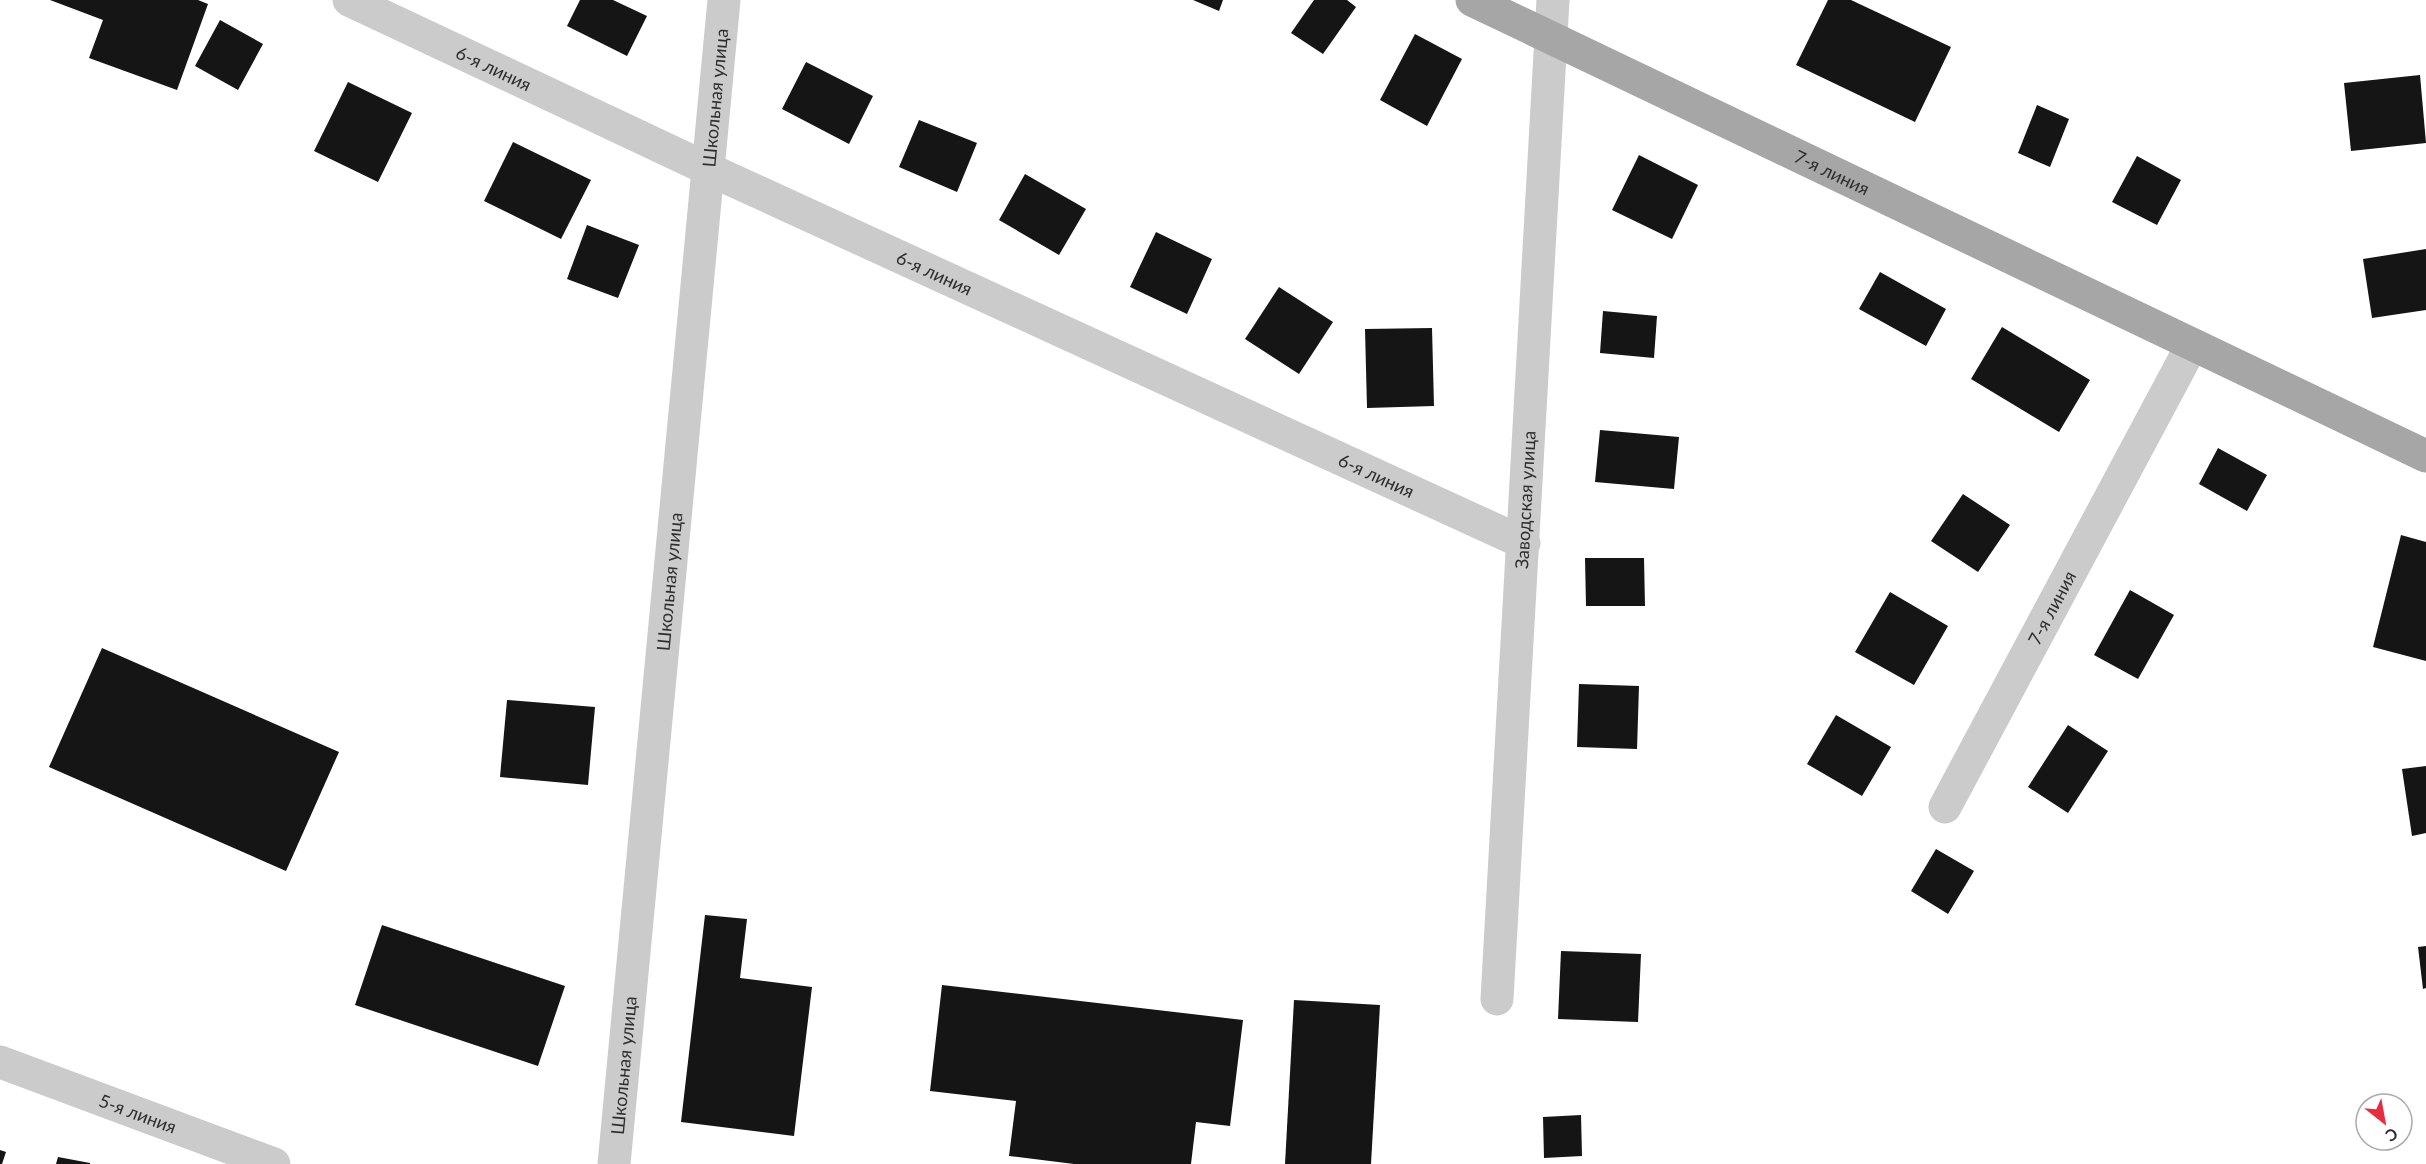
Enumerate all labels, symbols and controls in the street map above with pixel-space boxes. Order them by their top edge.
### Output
street label: Школьная улица [697,27,732,168]
street label: 6-я линия [452,41,535,95]
street label: 7-я линия [1791,145,1873,199]
street label: 6-я линия [893,246,976,300]
street label: Заводская улица [1510,430,1540,570]
street label: 6-я линия [1335,448,1418,502]
street label: Школьная улица [652,511,687,652]
street label: 7-я линия [2023,567,2080,649]
street label: Школьная улица [606,995,641,1136]
street label: 5-я линия [96,1089,180,1138]
north arrow [2354,1092,2414,1152]
text: С [2382,1124,2401,1146]

